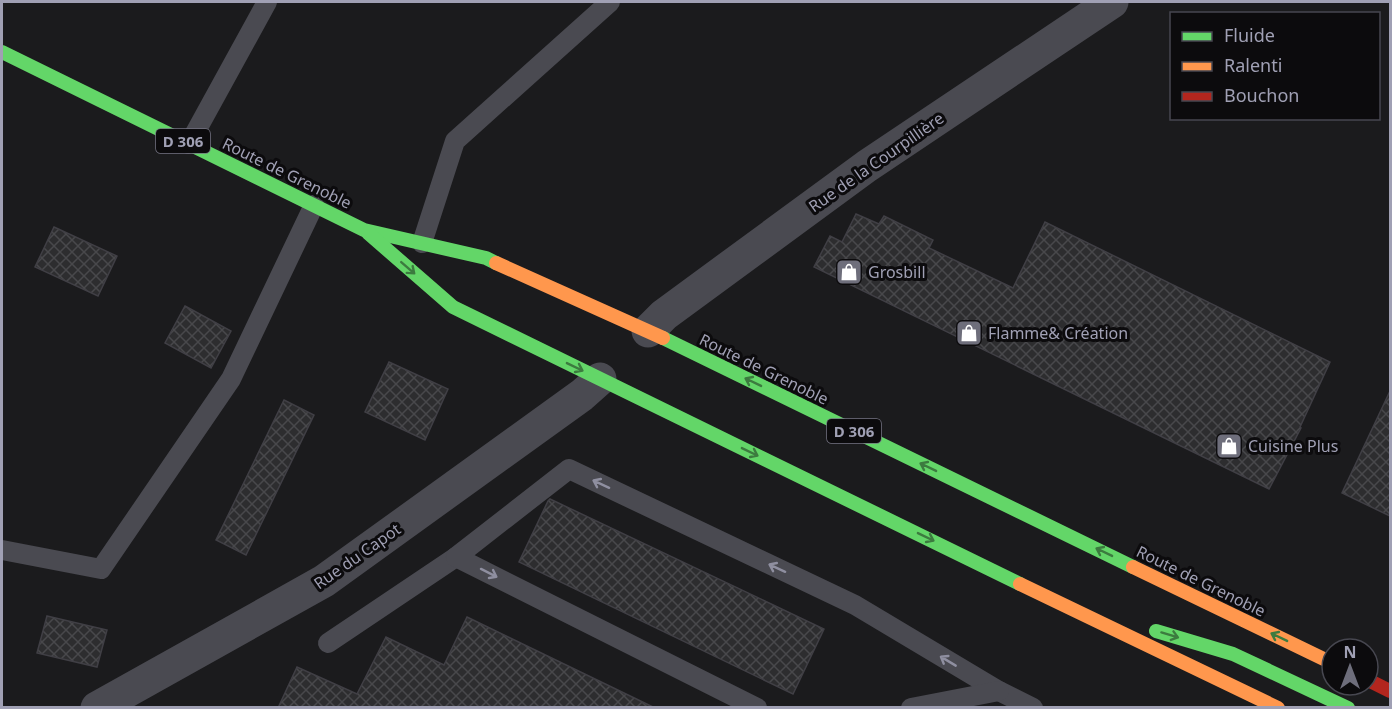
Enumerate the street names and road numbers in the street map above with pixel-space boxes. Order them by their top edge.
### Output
street label: Rue de la Courpillière [804,107,948,217]
road number: D 306 [156,129,210,153]
street label: Route de Grenoble [219,132,355,214]
street label: Route de Grenoble [696,328,832,410]
road number: D 306 [827,419,881,443]
street label: Rue du Capot [309,518,405,594]
street label: Route de Grenoble [1133,540,1269,622]

